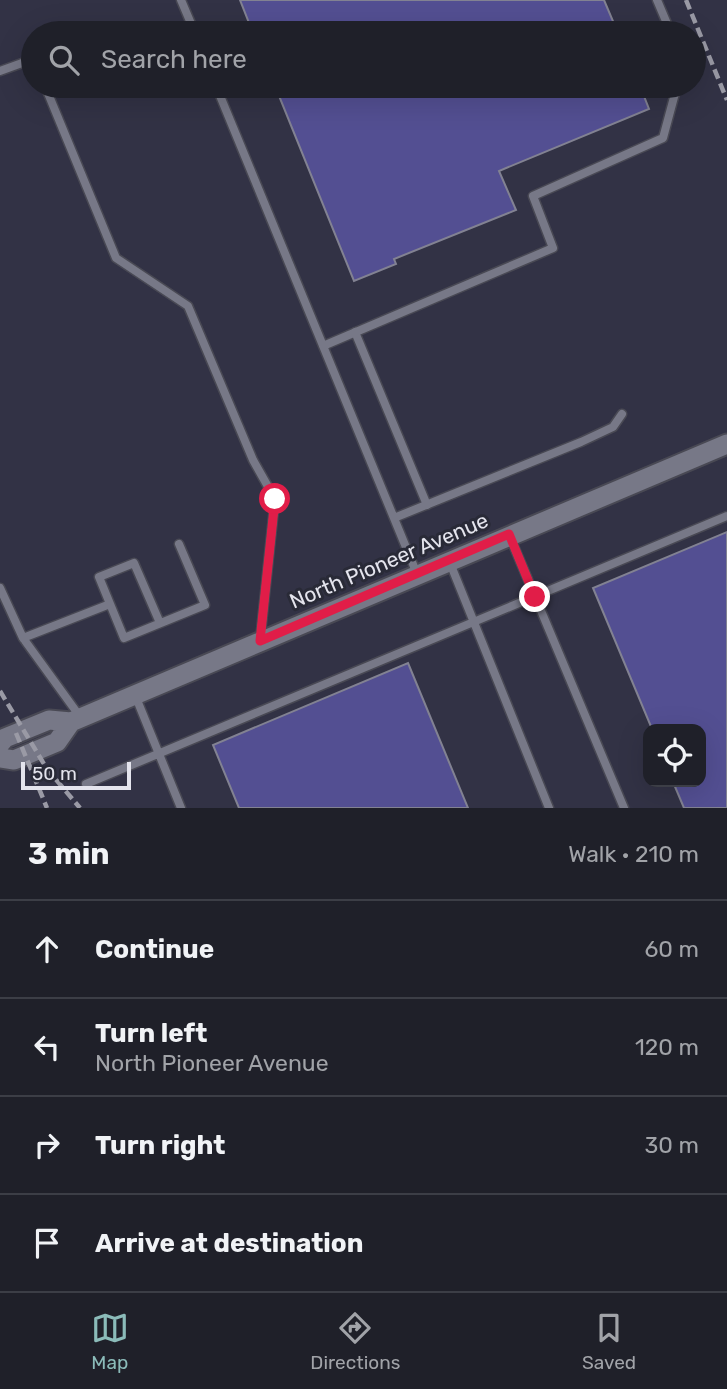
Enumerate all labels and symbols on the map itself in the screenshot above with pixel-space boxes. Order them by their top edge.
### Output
route start [259,483,290,514]
street label: North Pioneer Avenue [286,507,492,614]
route end [519,581,550,612]
scale bar [21,759,131,791]

